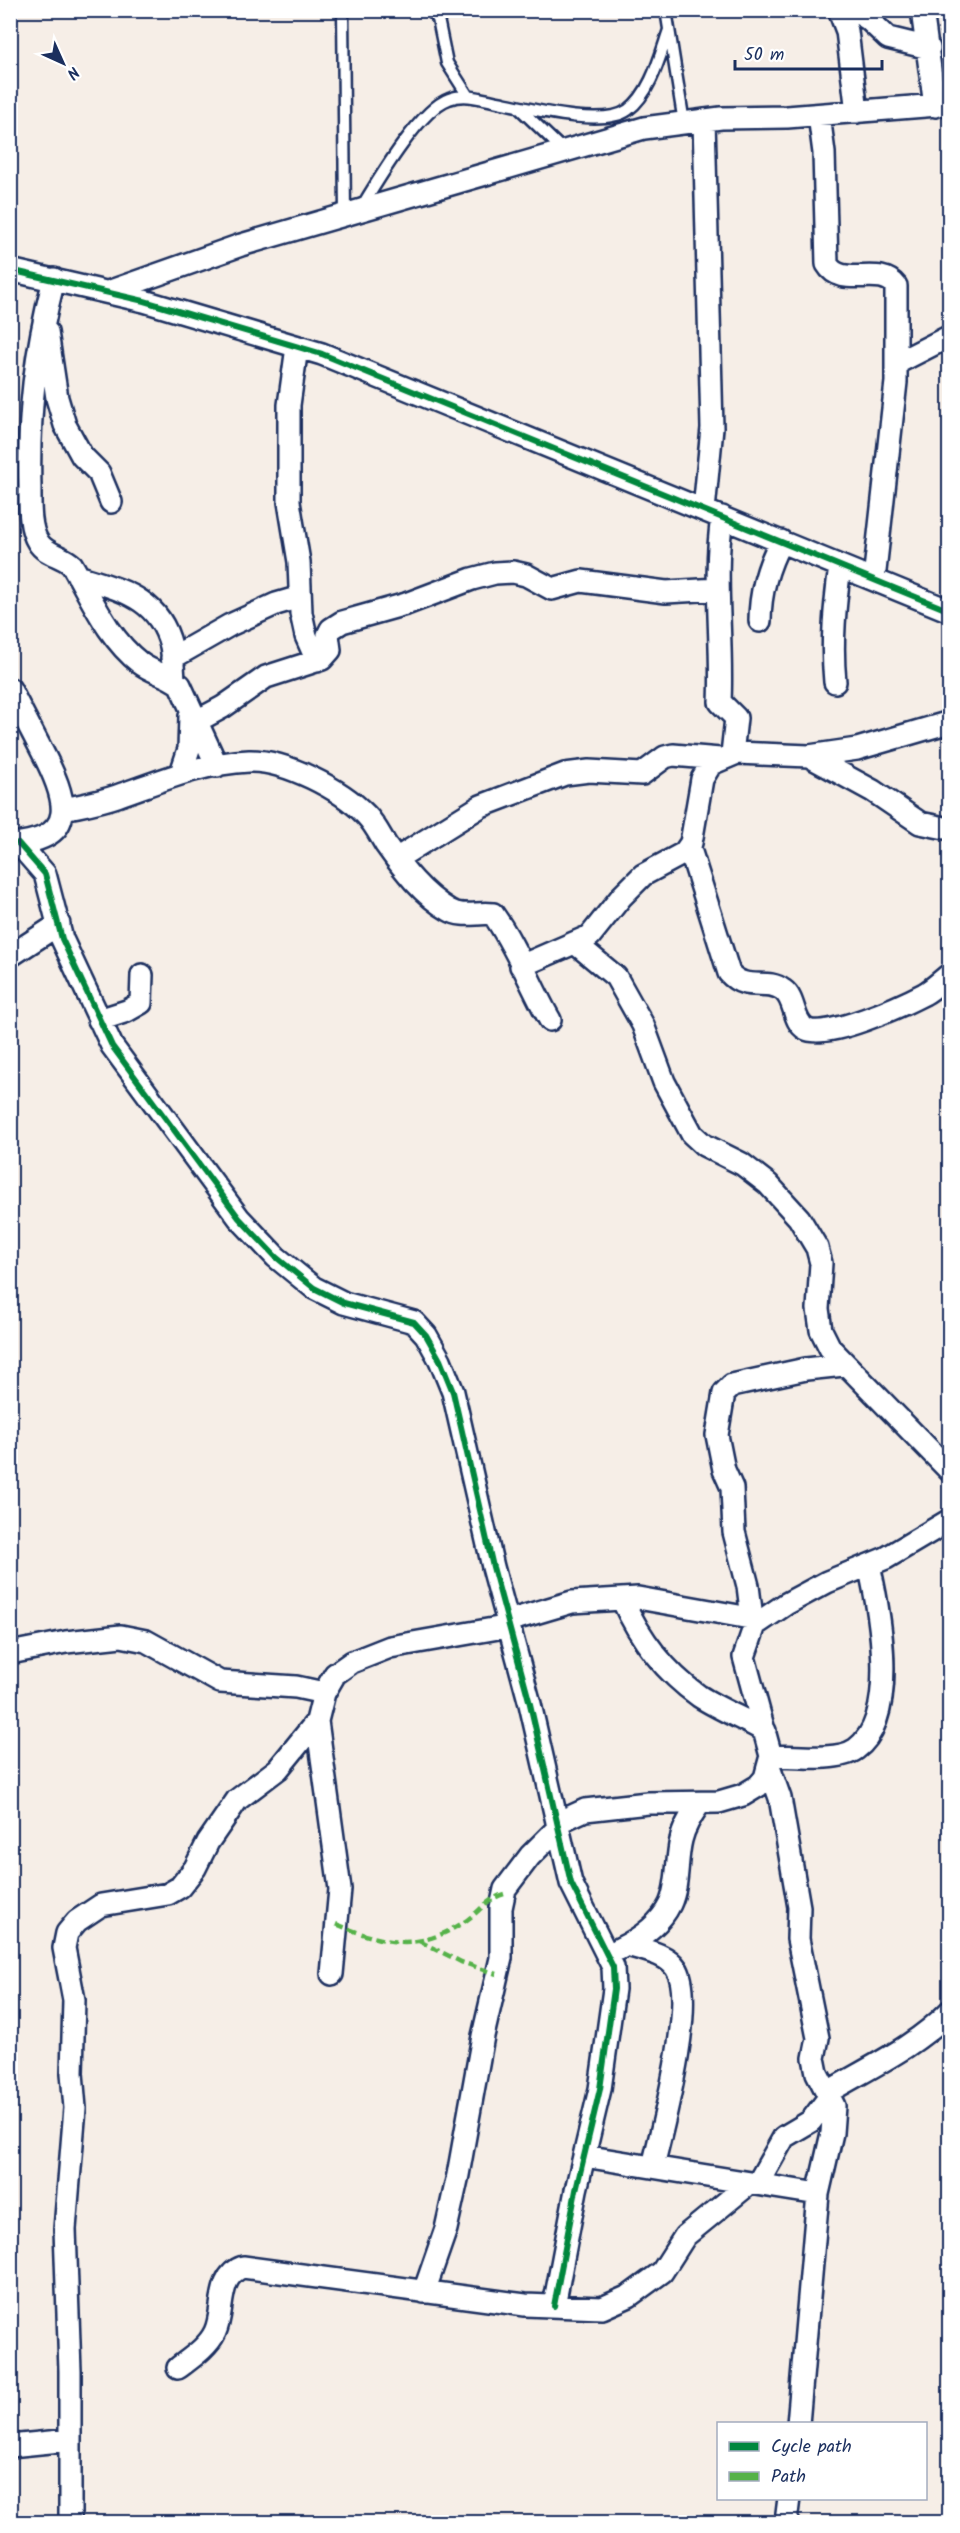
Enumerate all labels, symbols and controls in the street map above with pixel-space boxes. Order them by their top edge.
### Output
north arrow [33,33,93,93]
scale bar [735,33,882,71]
text: 50 m [744,41,784,70]
text: N [60,60,85,85]
legend [717,2422,927,2500]
text: Cycle path [771,2433,852,2462]
text: Path [771,2463,806,2492]

